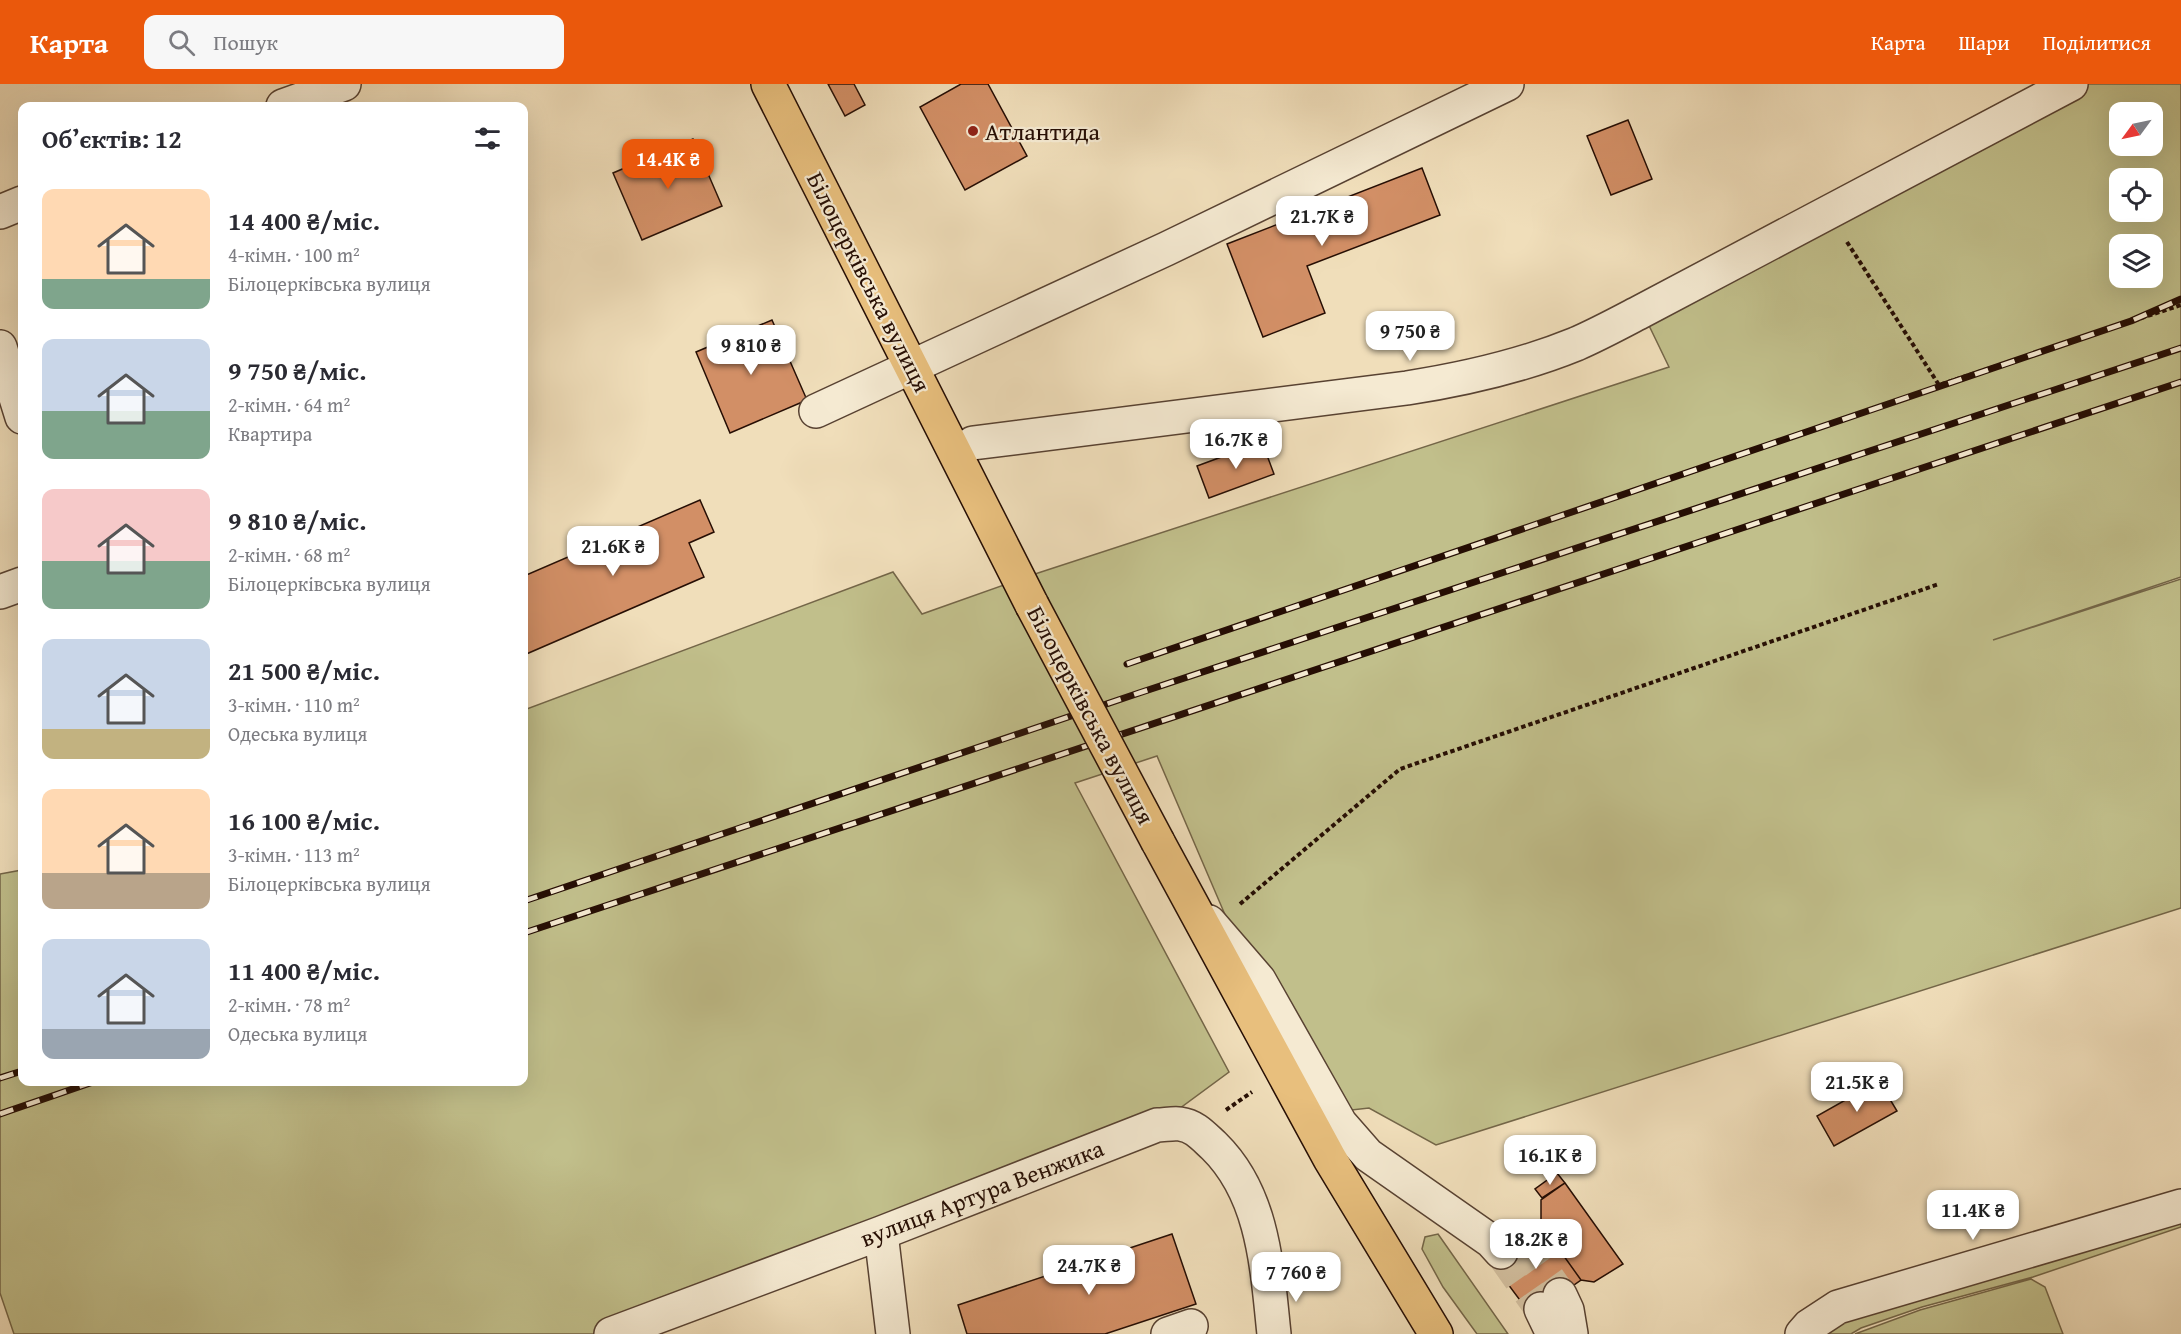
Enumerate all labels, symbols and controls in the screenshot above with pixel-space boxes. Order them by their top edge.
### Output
search box [144,15,564,69]
text: Карта [30,22,108,63]
icon: search [165,26,198,59]
text: Пошук [213,26,278,58]
text: Карта [1871,27,1925,58]
text: Шари [1958,27,2010,58]
text: Поділитися [2043,27,2151,58]
north arrow [2109,102,2163,156]
map controls [2109,102,2163,288]
place label: Атлантида [985,114,1101,149]
text: Об’єктів: 12 [42,119,182,158]
icon: filters [471,122,504,155]
marker: Атлантида [966,124,980,138]
pin: 14.4K ₴ [613,139,723,190]
text: 14.4K ₴ [636,144,700,173]
street label: Білоцерківська вулиця [798,166,940,398]
button: locate [2109,168,2163,222]
pin: 21.7K ₴ [1267,196,1377,247]
text: 14 400 ₴/міс. [228,201,380,240]
text: 21.7K ₴ [1290,201,1354,230]
icon: home [90,213,162,285]
button: layers [2109,234,2163,288]
text: 4-кімн. · 100 m² [228,240,360,269]
text: Білоцерківська вулиця [228,269,431,298]
pin: 9 750 ₴ [1355,311,1465,362]
text: 9 750 ₴ [1380,316,1440,345]
pin: 9 810 ₴ [696,325,806,376]
text: 9 810 ₴ [721,330,781,359]
text: 9 750 ₴/міс. [228,351,366,390]
icon: home [90,363,162,435]
text: 2-кімн. · 64 m² [228,390,350,419]
text: Квартира [228,419,312,448]
pin: 16.7K ₴ [1181,419,1291,470]
text: 16.7K ₴ [1204,424,1268,453]
text: 9 810 ₴/міс. [228,501,366,540]
icon: home [90,513,162,585]
pin: 21.6K ₴ [558,526,668,577]
text: 21.6K ₴ [581,531,645,560]
text: 2-кімн. · 68 m² [228,540,350,569]
text: Білоцерківська вулиця [228,569,431,598]
street label: Білоцерківська вулиця [1018,599,1164,831]
text: 21 500 ₴/міс. [228,651,380,690]
icon: home [90,663,162,735]
text: 3-кімн. · 110 m² [228,690,360,719]
text: Одеська вулиця [228,719,367,748]
text: 16 100 ₴/міс. [228,801,380,840]
icon: home [90,813,162,885]
text: 3-кімн. · 113 m² [228,840,360,869]
text: Білоцерківська вулиця [228,869,431,898]
text: 11 400 ₴/міс. [228,951,380,990]
icon: home [90,963,162,1035]
text: 2-кімн. · 78 m² [228,990,350,1019]
text: Одеська вулиця [228,1019,367,1048]
pin: 21.5K ₴ [1802,1062,1912,1113]
text: 21.5K ₴ [1825,1067,1889,1096]
street label: вулиця Артура Венжика [855,1130,1109,1256]
pin: 16.1K ₴ [1495,1135,1605,1186]
text: 16.1K ₴ [1518,1140,1582,1169]
pin: 11.4K ₴ [1918,1190,2028,1241]
text: 11.4K ₴ [1941,1195,2005,1224]
pin: 18.2K ₴ [1481,1219,1591,1270]
text: 18.2K ₴ [1504,1224,1568,1253]
pin: 24.7K ₴ [1034,1245,1144,1296]
text: 24.7K ₴ [1057,1250,1121,1279]
pin: 7 760 ₴ [1241,1252,1351,1303]
text: 7 760 ₴ [1266,1257,1326,1286]

